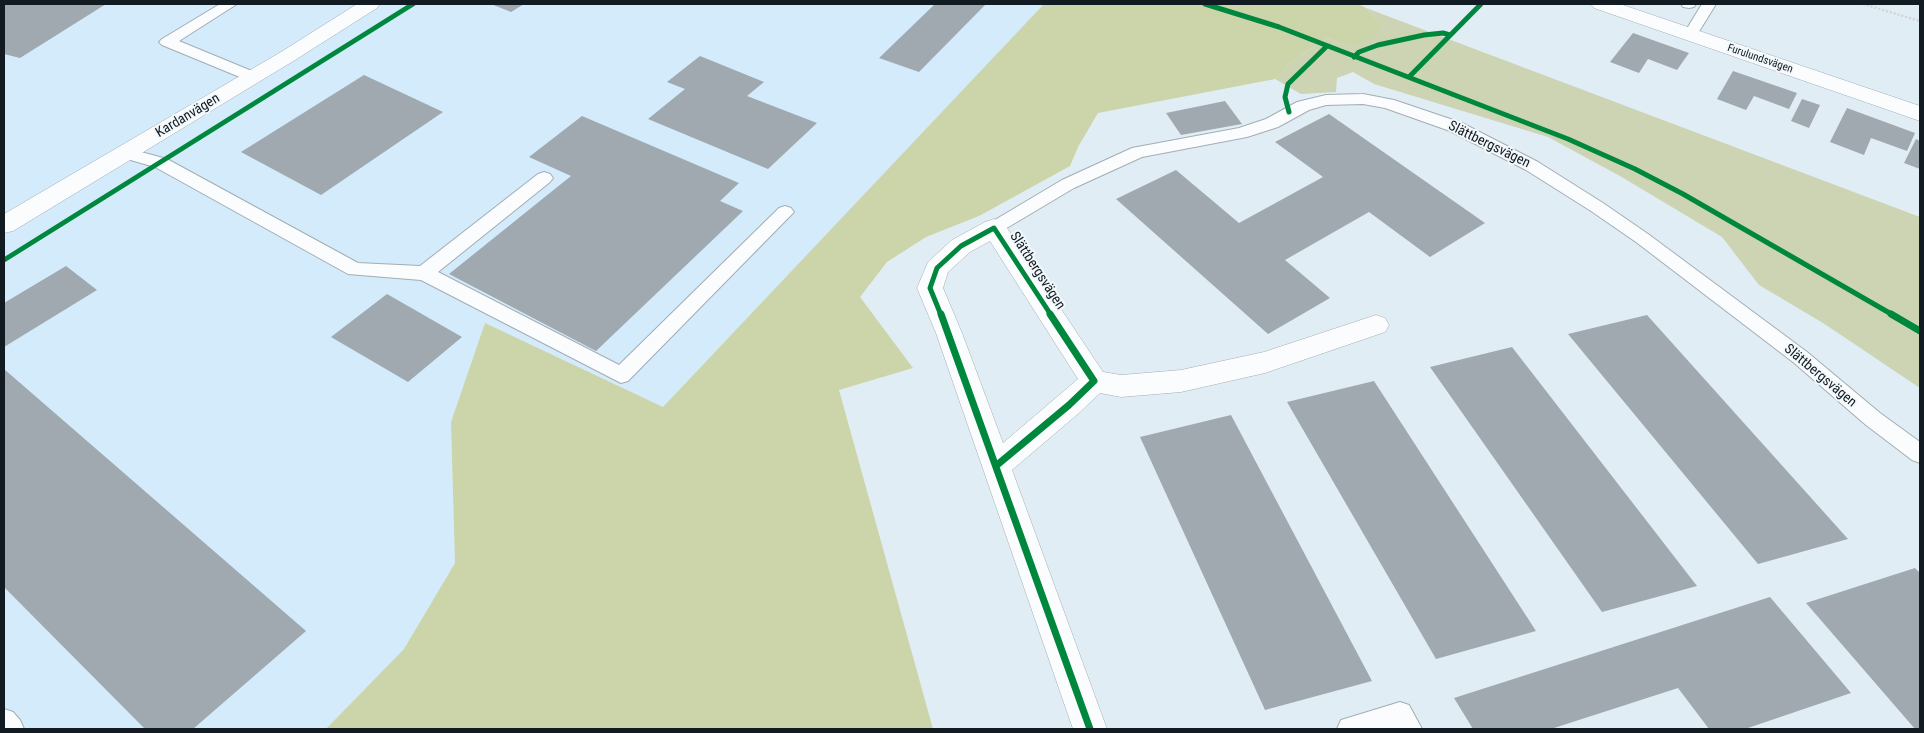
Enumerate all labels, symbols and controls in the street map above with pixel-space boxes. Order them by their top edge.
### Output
street label: Furulundsvägen [1725,42,1795,76]
street label: Kardanvägen [153,90,223,142]
street label: Slättbergsvägen [1445,118,1533,172]
street label: Slättbergsvägen [1006,229,1068,313]
street label: Slättbergsvägen [1780,341,1860,411]

